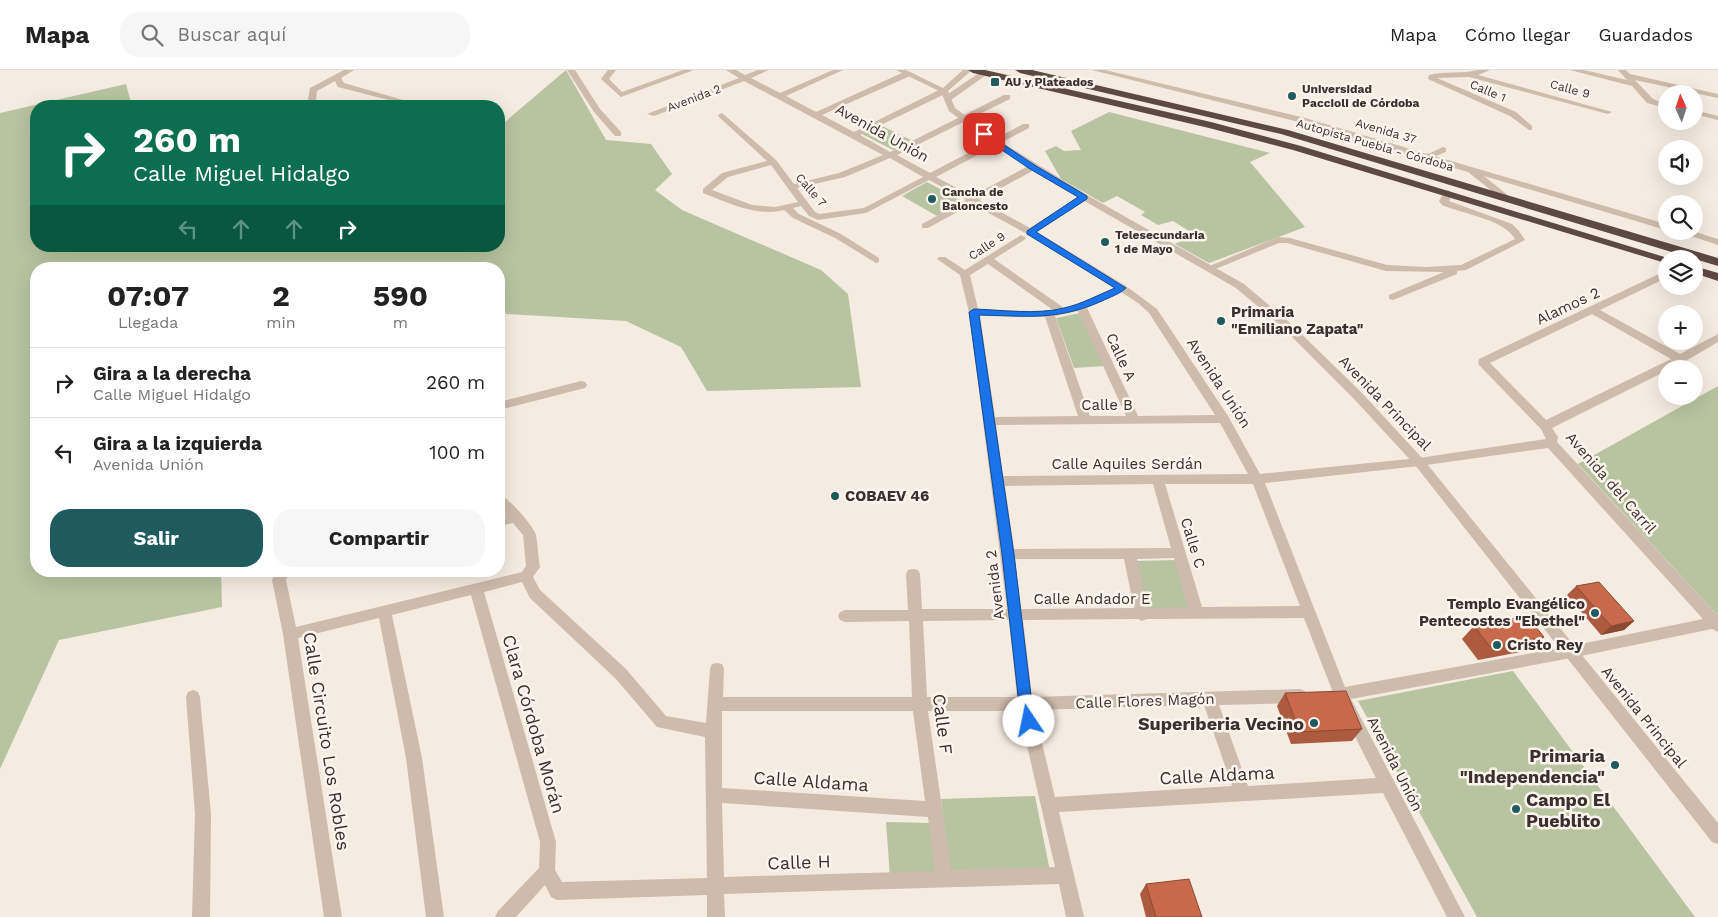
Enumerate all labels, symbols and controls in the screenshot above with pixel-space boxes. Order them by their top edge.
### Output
search box [120,12,470,57]
text: Mapa [25,21,90,49]
icon: search [138,21,166,49]
text: Buscar aquí [178,23,286,46]
text: Mapa [1390,24,1437,45]
text: Cómo llegar [1465,24,1571,45]
text: Guardados [1599,24,1693,45]
place label: AU y Plateados [1005,75,1094,89]
marker: AU y Plateados [989,76,1001,88]
street label: Calle 1 [1468,77,1508,105]
street label: Calle 9 [1548,77,1592,101]
street label: Avenida 2 [665,81,723,115]
place label: Universidad Paccioli de Córdoba [1302,82,1420,110]
north arrow [1658,85,1702,130]
map controls [1658,85,1703,405]
marker: Universidad Paccioli de Córdoba [1286,90,1298,102]
street label: Avenida Unión [832,100,932,166]
pin [963,113,1005,155]
street label: Autopista Puebla - Córdoba [1295,116,1455,174]
street label: Avenida 37 [1354,116,1418,146]
text: 260 m [133,119,241,161]
icon: right [50,120,115,185]
icon: arrive [970,120,998,148]
button: sound [1658,140,1703,185]
text: Calle Miguel Hidalgo [133,161,350,186]
street label: Calle 7 [793,170,829,210]
place label: Cancha de Baloncesto [942,185,1008,213]
marker: Cancha de Baloncesto [926,193,938,205]
button: search [1658,195,1703,240]
icon: left [174,215,202,243]
icon: ahead [227,215,255,243]
icon: ahead [280,215,308,243]
icon: right [333,215,361,243]
place label: Telesecundaria 1 de Mayo [1115,228,1205,256]
street label: Calle 9 [966,229,1008,263]
marker: Telesecundaria 1 de Mayo [1099,236,1111,248]
button: layers [1658,250,1703,295]
text: 07:07 [107,278,189,313]
text: 2 [272,278,290,313]
text: 590 [373,278,428,313]
street label: Alamos 2 [1533,283,1603,329]
place label: Primaria "Emiliano Zapata" [1231,303,1364,338]
button: + [1658,305,1703,350]
text: Llegada [118,313,178,332]
text: min [266,313,296,332]
text: m [393,313,408,332]
marker: Primaria "Emiliano Zapata" [1215,315,1227,327]
street label: Calle A [1102,330,1140,384]
street label: Avenida Unión [1183,335,1255,431]
street label: Avenida Principal [1335,352,1435,455]
button: − [1658,360,1703,405]
text: Gira a la derecha [93,362,251,385]
icon: right [50,369,78,397]
text: 260 m [426,371,485,394]
text: Calle Miguel Hidalgo [93,385,251,404]
street label: Calle B [1081,396,1133,414]
street label: Avenida del Carril [1562,429,1660,538]
text: Gira a la izquierda [93,432,262,455]
icon: left [50,439,78,467]
text: 100 m [429,441,485,464]
text: Avenida Unión [93,455,204,474]
street label: Calle Aquiles Serdán [1051,455,1203,473]
place label: COBAEV 46 [845,487,929,505]
marker: COBAEV 46 [829,490,841,502]
button: Salir [50,509,263,567]
button: Compartir [273,509,485,567]
street label: Calle C [1177,515,1209,571]
street label: Avenida 2 [982,549,1008,621]
street label: Calle Andador E [1033,590,1151,608]
place label: Templo Evangélico Pentecostes "Ebethel" [1419,595,1585,630]
marker: Templo Evangélico Pentecostes "Ebethel" [1589,607,1601,619]
street label: Calle Circuito Los Robles [299,630,355,852]
street label: Clara Córdoba Morán [498,632,570,816]
place label: Cristo Rey [1507,636,1584,654]
marker: Cristo Rey [1491,639,1503,651]
street label: Avenida Principal [1598,663,1691,772]
street label: Calle Flores Magón [1075,690,1215,712]
street label: Calle F [929,692,957,756]
position arrow [1002,694,1054,746]
place label: Superiberia Vecino [1138,713,1304,734]
street label: Avenida Unión [1363,714,1427,814]
marker: Superiberia Vecino [1308,717,1320,729]
place label: Primaria "Independencia" [1460,745,1606,787]
marker: Primaria "Independencia" [1609,759,1621,771]
street label: Calle Aldama [1159,761,1275,789]
street label: Calle Aldama [753,766,869,796]
place label: Campo El Pueblito [1526,789,1610,831]
marker: Campo El Pueblito [1510,803,1522,815]
street label: Calle H [767,850,831,874]

